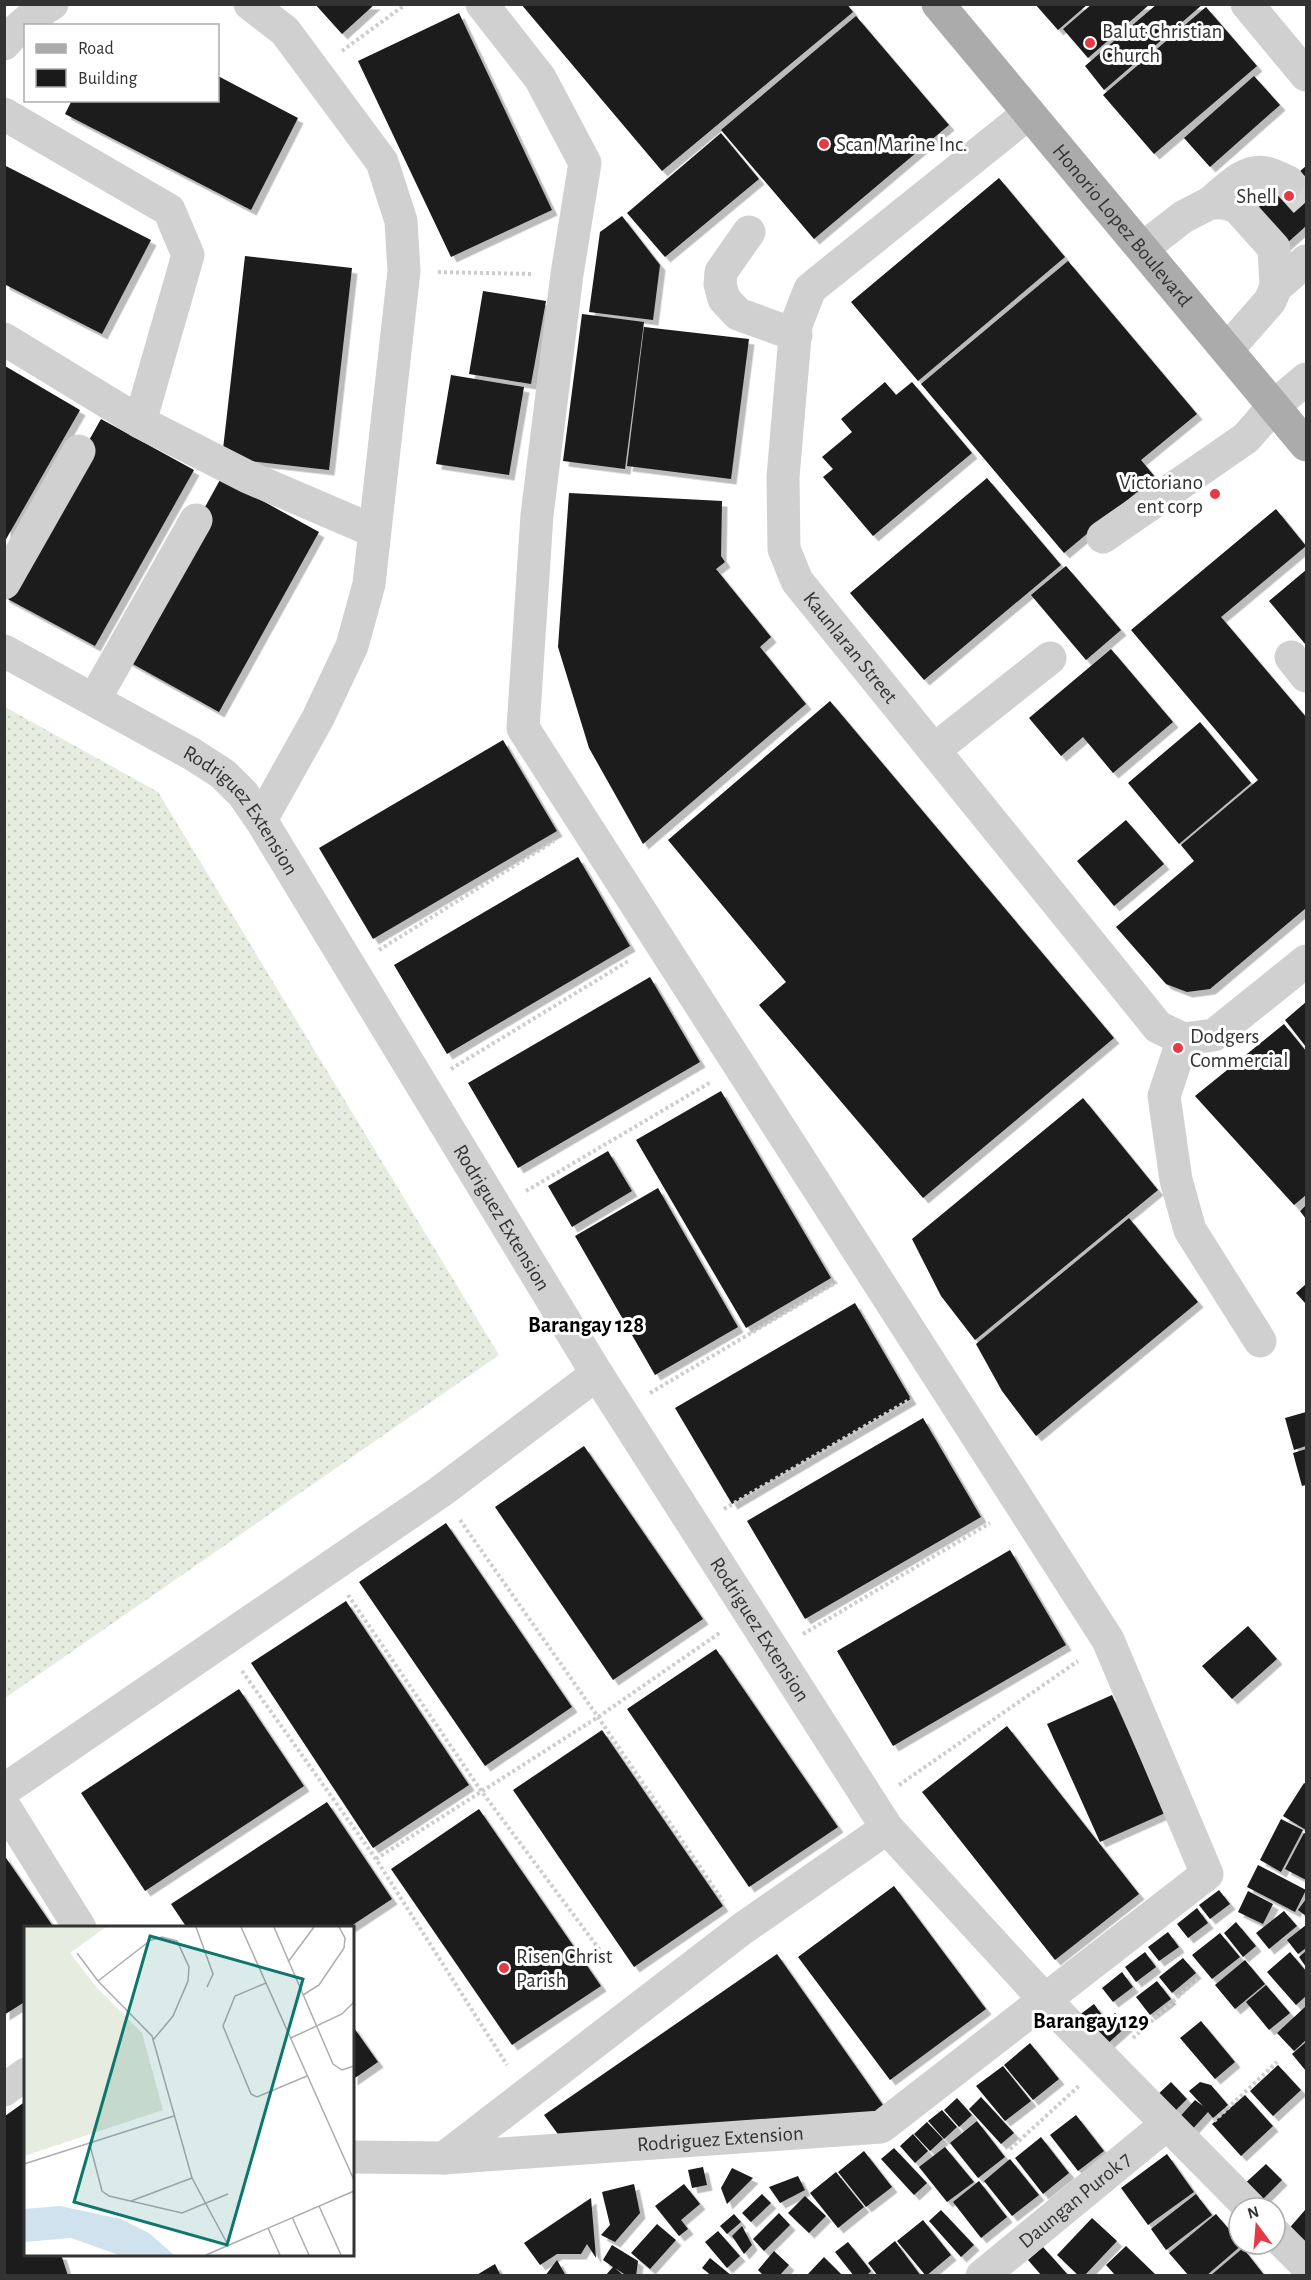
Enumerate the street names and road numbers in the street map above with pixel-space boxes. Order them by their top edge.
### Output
street label: Honorio Lopez Boulevard [1049,140,1196,311]
street label: Kaunlaran Street [799,588,902,708]
street label: Rodriguez Extension [180,742,302,879]
street label: Rodriguez Extension [449,1141,554,1294]
street label: Rodriguez Extension [706,1554,813,1705]
street label: Rodriguez Extension [636,2123,804,2155]
street label: Daungan Purok 7 [1015,2148,1135,2252]

